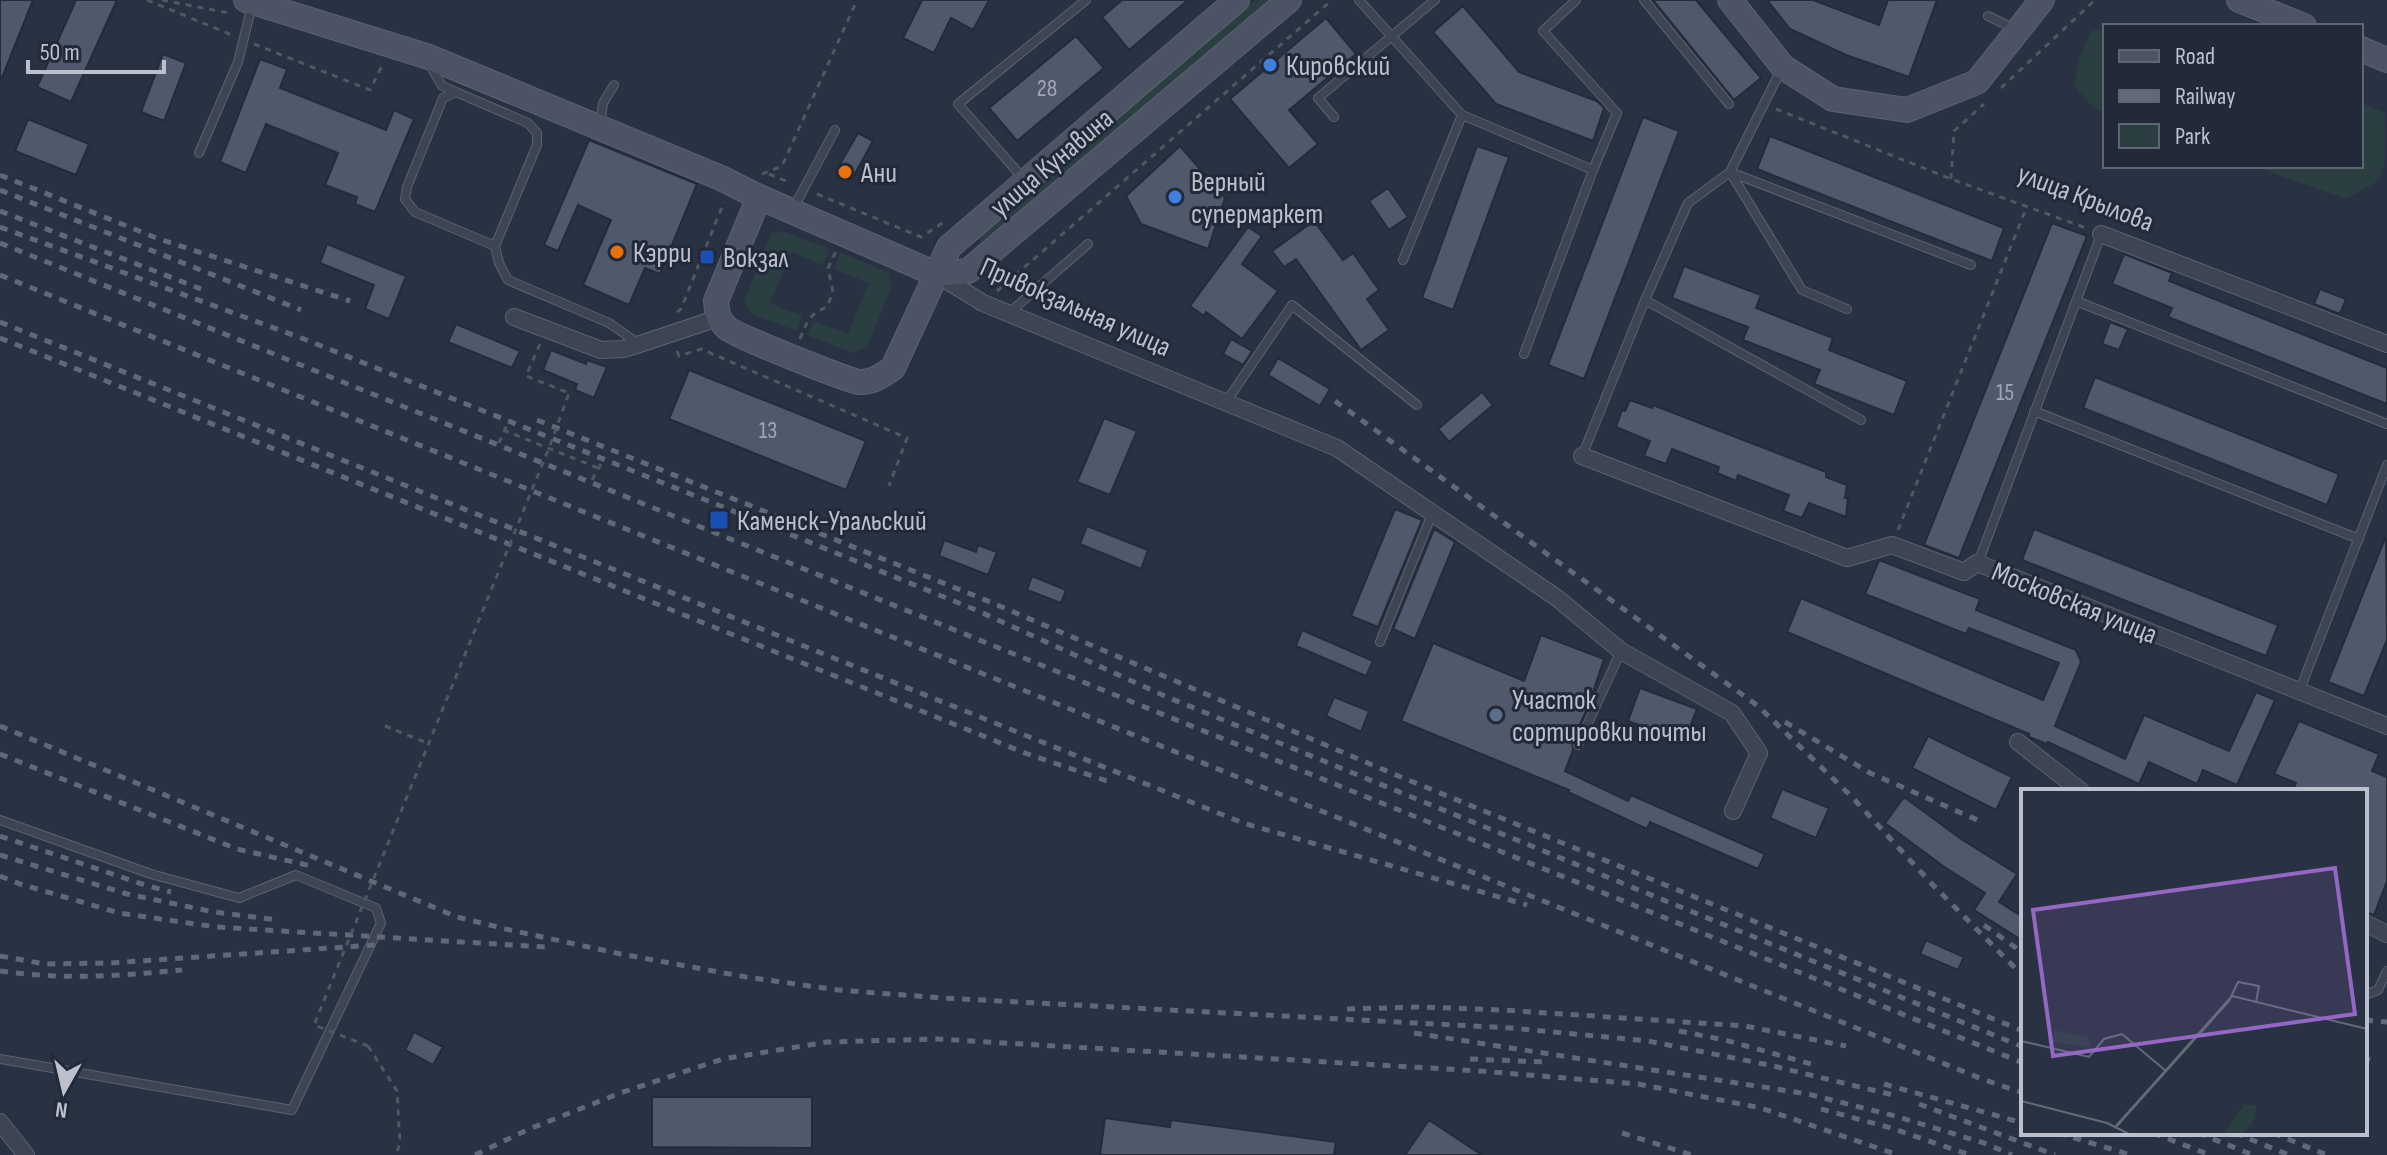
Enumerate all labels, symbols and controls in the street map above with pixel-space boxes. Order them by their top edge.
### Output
scale bar [28,24,164,74]
legend [2103,24,2363,168]
text: 50 m [40,38,80,67]
text: Road [2175,42,2215,71]
place label: Кировский [1286,50,1390,83]
marker: Кировский [1261,56,1279,74]
house number: 28 [1037,74,1057,103]
text: Railway [2175,82,2235,111]
street label: улица Кунавина [984,102,1120,224]
text: Park [2175,122,2210,151]
place label: Ани [860,157,897,190]
street label: улица Крылова [2013,157,2158,239]
marker: Ани [836,163,854,181]
place label: Верный супермаркет [1191,166,1323,231]
marker: Верный супермаркет [1166,188,1184,206]
place label: Кэрри [633,237,691,270]
place label: Вокзал [723,242,788,275]
marker: Кэрри [608,243,626,261]
marker: Вокзал [698,248,716,266]
street label: Привокзальная улица [975,251,1176,364]
house number: 15 [1996,378,2014,407]
house number: 13 [759,416,777,445]
place label: Каменск-Уральский [737,505,927,538]
marker: Каменск-Уральский [708,509,730,531]
street label: Московская улица [1987,555,2162,652]
place label: Участок сортировки почты [1512,684,1706,749]
marker: Участок сортировки почты [1487,706,1505,724]
inset map [2021,789,2367,1135]
north arrow [24,1051,104,1131]
text: N [54,1095,69,1124]

